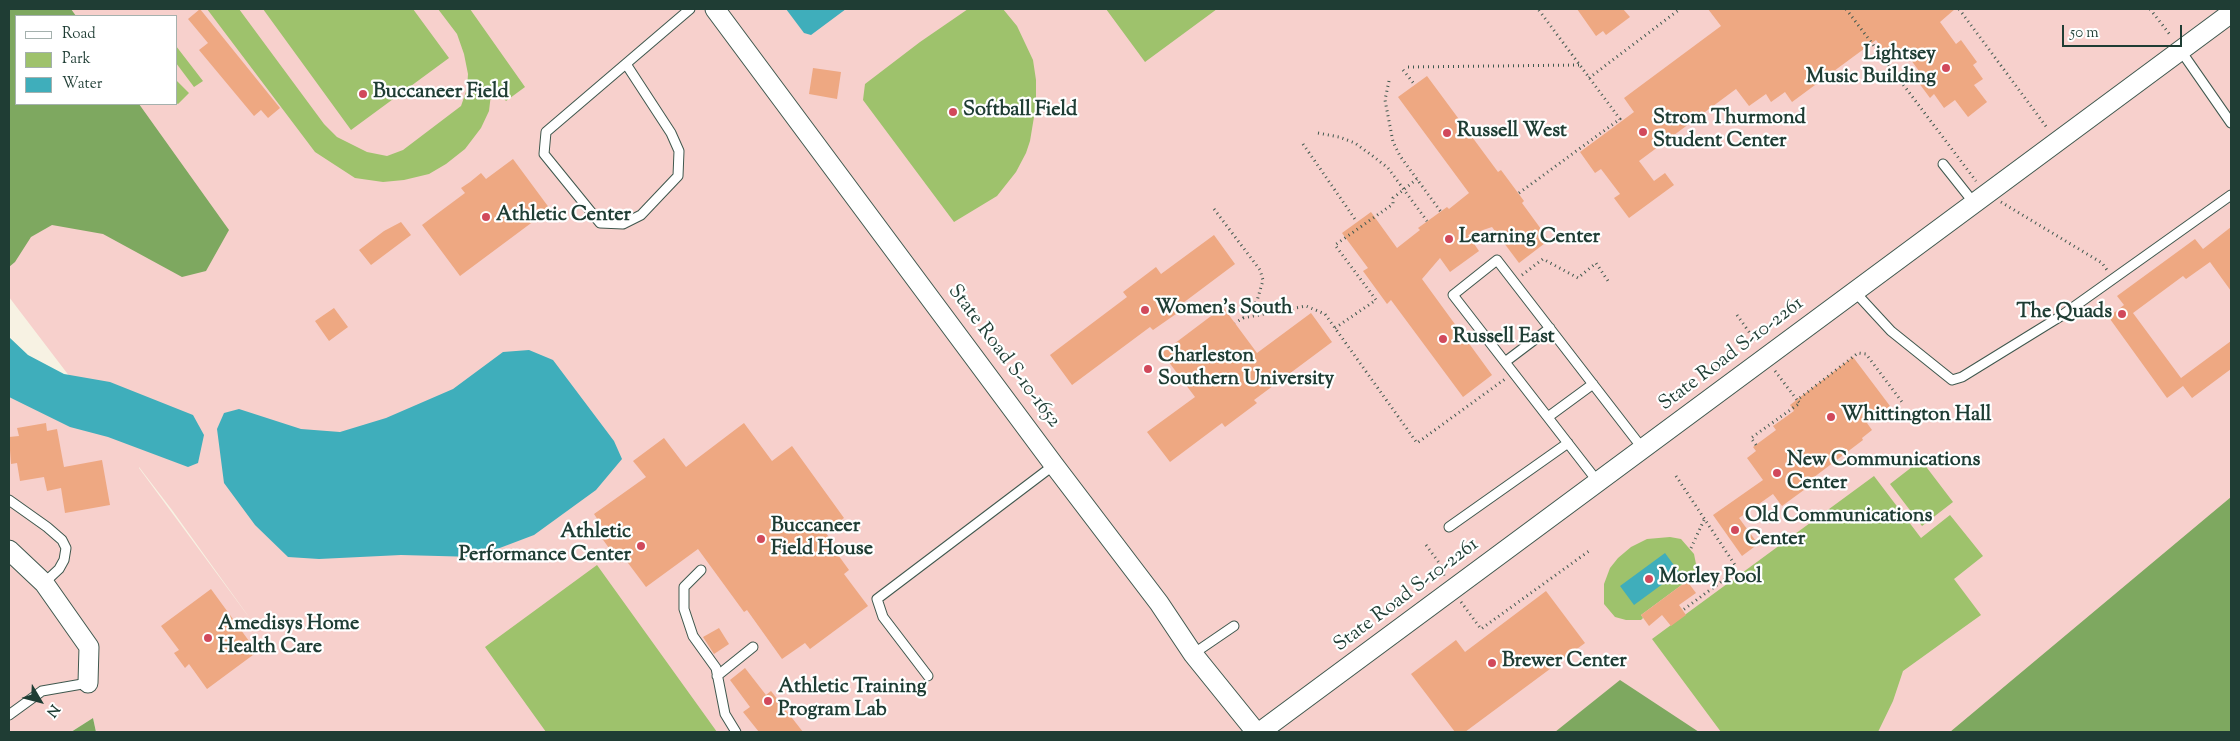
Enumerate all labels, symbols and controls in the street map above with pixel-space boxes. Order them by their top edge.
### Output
legend [15,15,178,105]
scale bar [2065,15,2185,47]
text: 50 m [2070,23,2099,44]
text: Road [62,24,96,45]
place label: Lightsey Music Building [1806,44,1936,91]
text: Park [62,49,91,70]
marker: Lightsey Music Building [1940,62,1952,74]
text: Water [62,74,102,95]
place label: Buccaneer Field [373,82,509,106]
marker: Buccaneer Field [357,88,369,100]
place label: Softball Field [963,100,1077,124]
marker: Softball Field [947,106,959,118]
place label: Strom Thurmond Student Center [1653,108,1806,155]
place label: Russell West [1457,121,1567,145]
marker: Strom Thurmond Student Center [1637,126,1649,138]
marker: Russell West [1441,127,1453,139]
place label: Athletic Center [496,205,631,229]
marker: Athletic Center [480,211,492,223]
place label: Learning Center [1459,227,1600,251]
marker: Learning Center [1443,233,1455,245]
street label: State Road S-10-1652 [941,281,1065,433]
street label: State Road S-10-2261 [1655,293,1809,417]
place label: Women's South [1155,298,1293,322]
place label: The Quads [2016,302,2112,326]
marker: Women's South [1139,304,1151,316]
marker: The Quads [2116,308,2128,320]
place label: Russell East [1453,327,1555,351]
marker: Russell East [1437,333,1449,345]
place label: Charleston Southern University [1158,346,1334,393]
marker: Charleston Southern University [1142,363,1154,375]
place label: Whittington Hall [1841,405,1991,429]
marker: Whittington Hall [1825,411,1837,423]
place label: New Communications Center [1787,450,1980,497]
marker: New Communications Center [1771,467,1783,479]
place label: Old Communications Center [1745,506,1932,553]
place label: Buccaneer Field House [771,516,873,563]
place label: Athletic Performance Center [459,522,631,569]
marker: Old Communications Center [1729,524,1741,536]
marker: Buccaneer Field House [755,533,767,545]
street label: State Road S-10-2261 [1330,534,1484,658]
marker: Athletic Performance Center [635,540,647,552]
place label: Morley Pool [1659,567,1762,591]
marker: Morley Pool [1643,573,1655,585]
place label: Amedisys Home Health Care [218,614,359,661]
marker: Amedisys Home Health Care [202,632,214,644]
place label: Brewer Center [1502,651,1627,675]
marker: Brewer Center [1486,657,1498,669]
north arrow [15,676,65,726]
place label: Athletic Training Program Lab [778,677,927,724]
marker: Athletic Training Program Lab [762,695,774,707]
text: N [41,700,63,721]

